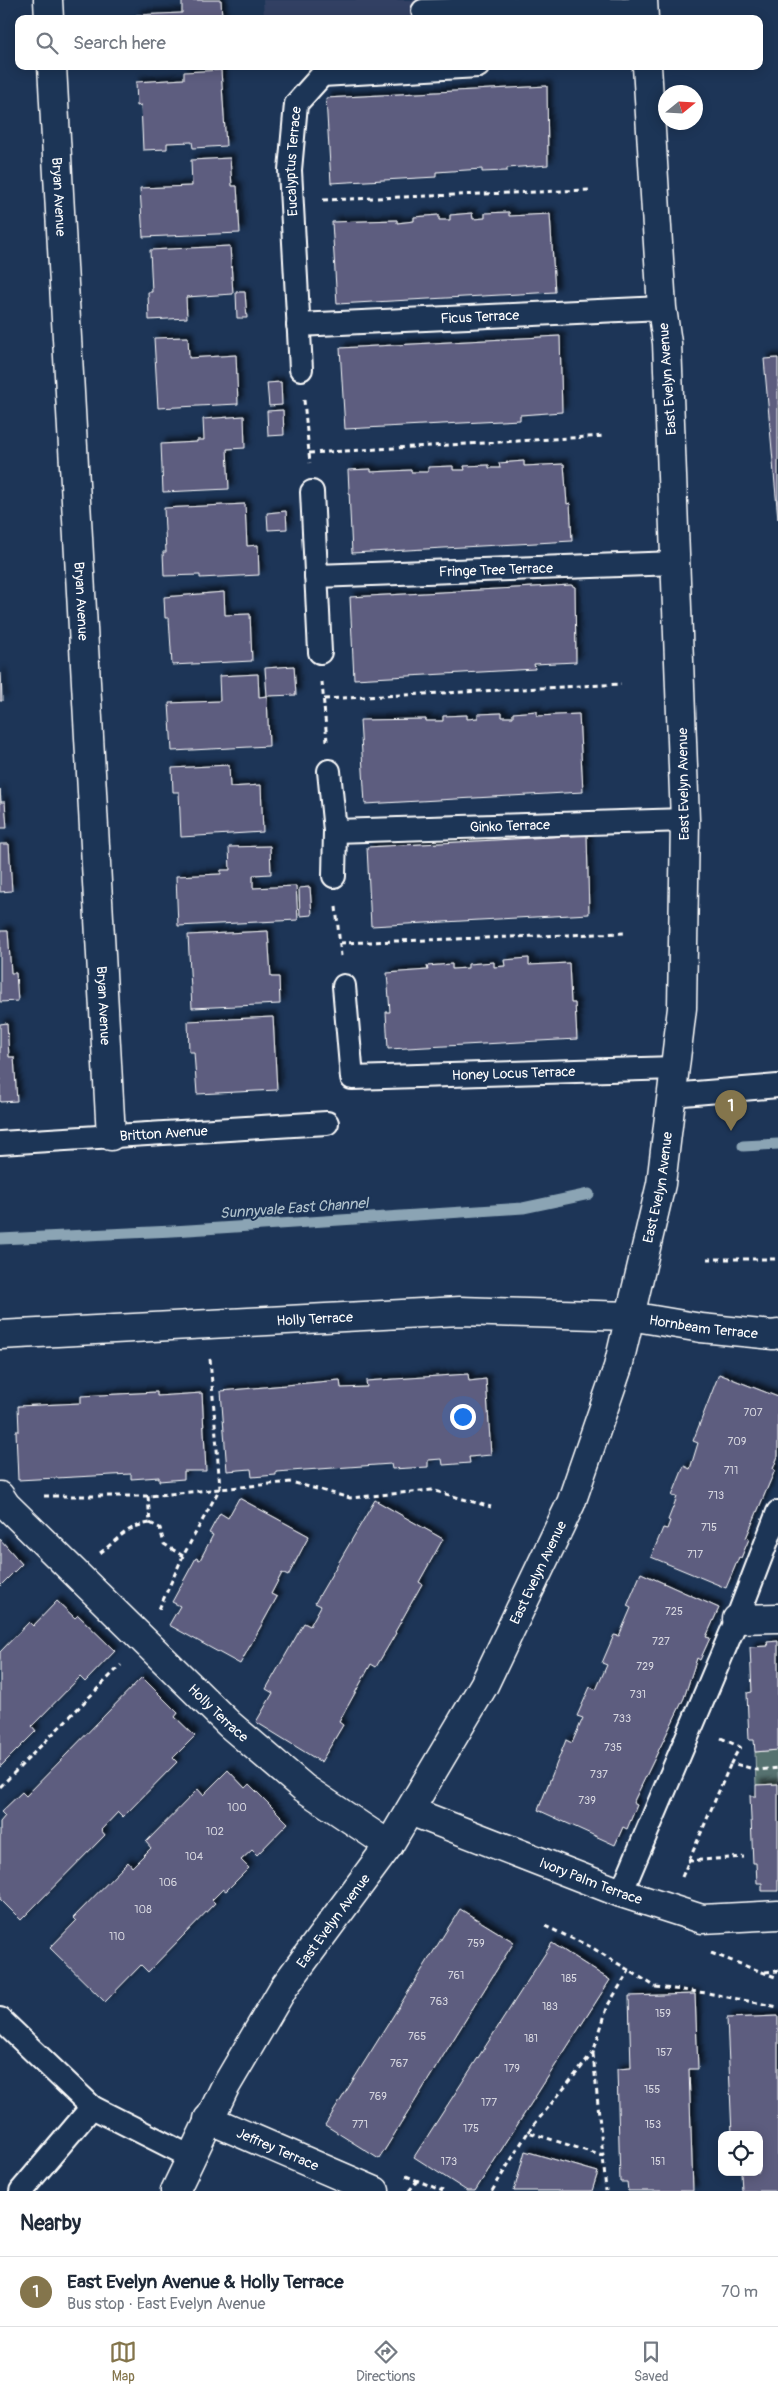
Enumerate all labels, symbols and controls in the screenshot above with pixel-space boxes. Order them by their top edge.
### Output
search box [15,15,763,70]
icon: search [33,29,61,57]
text: Search here [73,31,166,55]
north arrow [658,85,703,130]
street label: Eucalyptus Terrace [282,106,305,217]
street label: Bryan Avenue [48,157,69,237]
street label: Ficus Terrace [440,307,520,327]
street label: East Evelyn Avenue [655,322,680,436]
street label: Fringe Tree Terrace [439,559,553,581]
street label: Bryan Avenue [70,561,92,641]
street label: East Evelyn Avenue [674,728,693,840]
street label: Ginko Terrace [469,816,550,836]
street label: Bryan Avenue [93,966,114,1046]
street label: Honey Locus Terrace [452,1063,576,1084]
pin: 1 [715,1090,747,1131]
street label: Britton Avenue [119,1122,208,1145]
street label: East Evelyn Avenue [639,1131,676,1245]
water label: Sunnyvale East Channel [219,1194,370,1223]
street label: Holly Terrace [276,1309,353,1330]
street label: Hornbeam Terrace [648,1311,759,1342]
your location [450,1404,476,1430]
house number: 707 [743,1406,763,1419]
house number: 709 [728,1435,747,1448]
house number: 711 [724,1464,738,1477]
house number: 713 [708,1489,724,1502]
street label: East Evelyn Avenue [506,1518,570,1627]
house number: 715 [701,1521,717,1534]
house number: 717 [687,1548,703,1561]
house number: 725 [665,1605,683,1618]
house number: 727 [652,1635,670,1648]
house number: 729 [636,1660,654,1673]
street label: Holly Terrace [184,1681,252,1746]
house number: 731 [630,1688,646,1701]
house number: 733 [613,1712,631,1725]
house number: 735 [604,1741,622,1754]
house number: 737 [590,1768,608,1781]
house number: 739 [578,1794,596,1807]
house number: 100 [227,1801,247,1814]
house number: 102 [206,1825,224,1838]
house number: 104 [185,1850,204,1863]
street label: Ivory Palm Terrace [537,1854,644,1908]
street label: East Evelyn Avenue [293,1871,374,1971]
house number: 106 [159,1876,177,1889]
house number: 108 [134,1903,152,1916]
house number: 110 [109,1930,125,1943]
house number: 759 [467,1937,485,1950]
house number: 761 [448,1969,464,1982]
house number: 185 [561,1972,577,1985]
house number: 763 [430,1995,448,2008]
house number: 183 [542,2000,558,2013]
house number: 159 [655,2007,671,2020]
house number: 765 [408,2030,426,2043]
house number: 181 [524,2032,538,2045]
house number: 157 [656,2046,672,2059]
house number: 767 [390,2057,408,2070]
house number: 179 [504,2062,520,2075]
house number: 155 [644,2083,660,2096]
house number: 769 [369,2090,387,2103]
house number: 177 [481,2096,497,2109]
house number: 771 [352,2118,368,2131]
house number: 153 [645,2118,661,2131]
house number: 175 [463,2122,479,2135]
street label: Jeffrey Terrace [234,2124,321,2175]
map controls [718,2131,763,2176]
button: locate [718,2131,763,2176]
house number: 173 [441,2155,457,2168]
house number: 151 [651,2155,665,2168]
text: Nearby [20,2210,81,2237]
text: East Evelyn Avenue & Holly Terrace [67,2270,344,2294]
text: 1 [33,2282,39,2302]
text: 70 m [721,2282,758,2302]
text: Bus stop · East Evelyn Avenue [67,2294,265,2314]
tab: Map [109,2338,137,2385]
tab: Directions [356,2338,415,2385]
tab: Saved [634,2338,669,2385]

